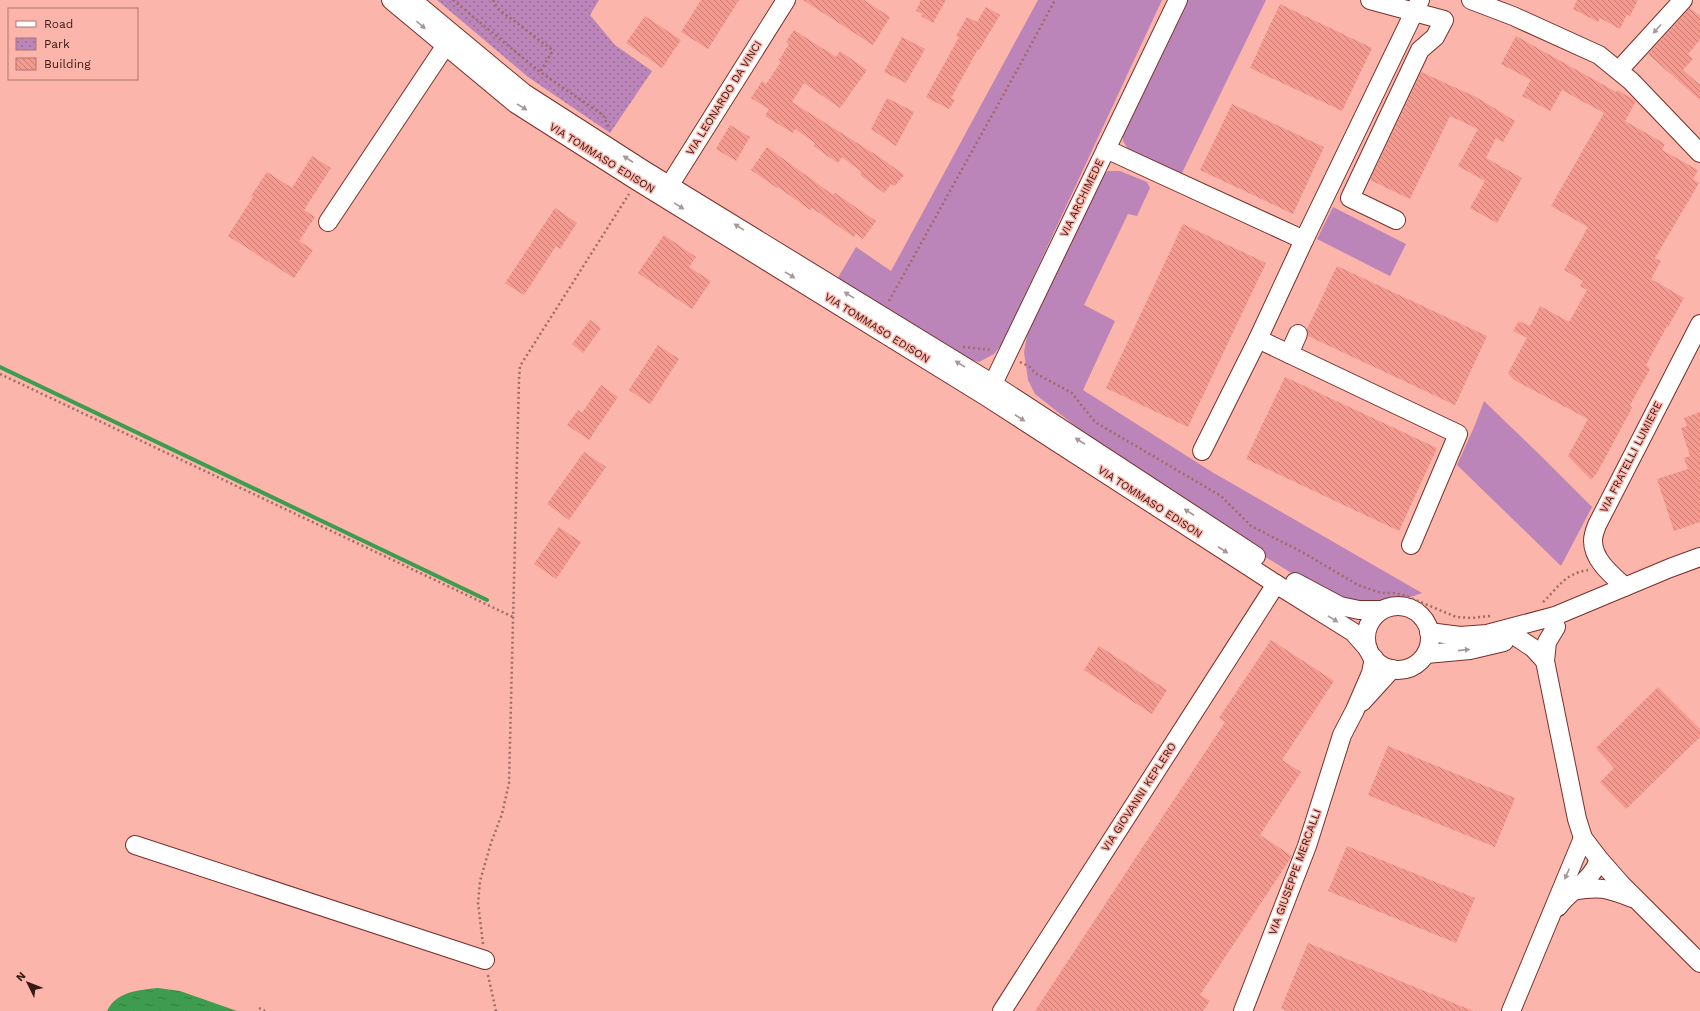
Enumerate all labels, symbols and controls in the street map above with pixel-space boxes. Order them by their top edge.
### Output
legend [8,8,138,80]
text: Road [44,17,73,31]
one-way arrow [416,21,427,30]
one-way arrow [1653,24,1662,34]
text: Park [44,37,70,51]
street label: VIA LEONARDO DA VINCI [683,38,765,158]
text: Building [44,57,91,71]
one-way arrow [516,104,528,111]
street label: VIA TOMMASO EDISON [547,120,657,196]
one-way arrow [623,155,633,163]
street label: VIA ARCHIMEDE [1057,157,1107,239]
one-way arrow [673,203,685,210]
one-way arrow [733,224,745,231]
one-way arrow [784,271,796,278]
street label: VIA TOMMASO EDISON [822,290,932,366]
one-way arrow [843,292,855,299]
one-way arrow [954,360,966,367]
street label: VIA FRATELLI LUMIERE [1597,399,1665,515]
one-way arrow [1015,414,1025,422]
one-way arrow [1075,437,1085,445]
street label: VIA TOMMASO EDISON [1095,463,1205,541]
one-way arrow [1183,508,1194,516]
one-way arrow [1217,546,1229,553]
one-way arrow [1327,616,1339,623]
one-way arrow [1458,647,1471,653]
street label: VIA GIOVANNI KEPLERO [1099,740,1179,854]
street label: VIA GIUSEPPE MERCALLI [1266,807,1324,937]
one-way arrow [1564,869,1570,881]
north arrow [8,963,48,1003]
text: N [14,969,29,984]

